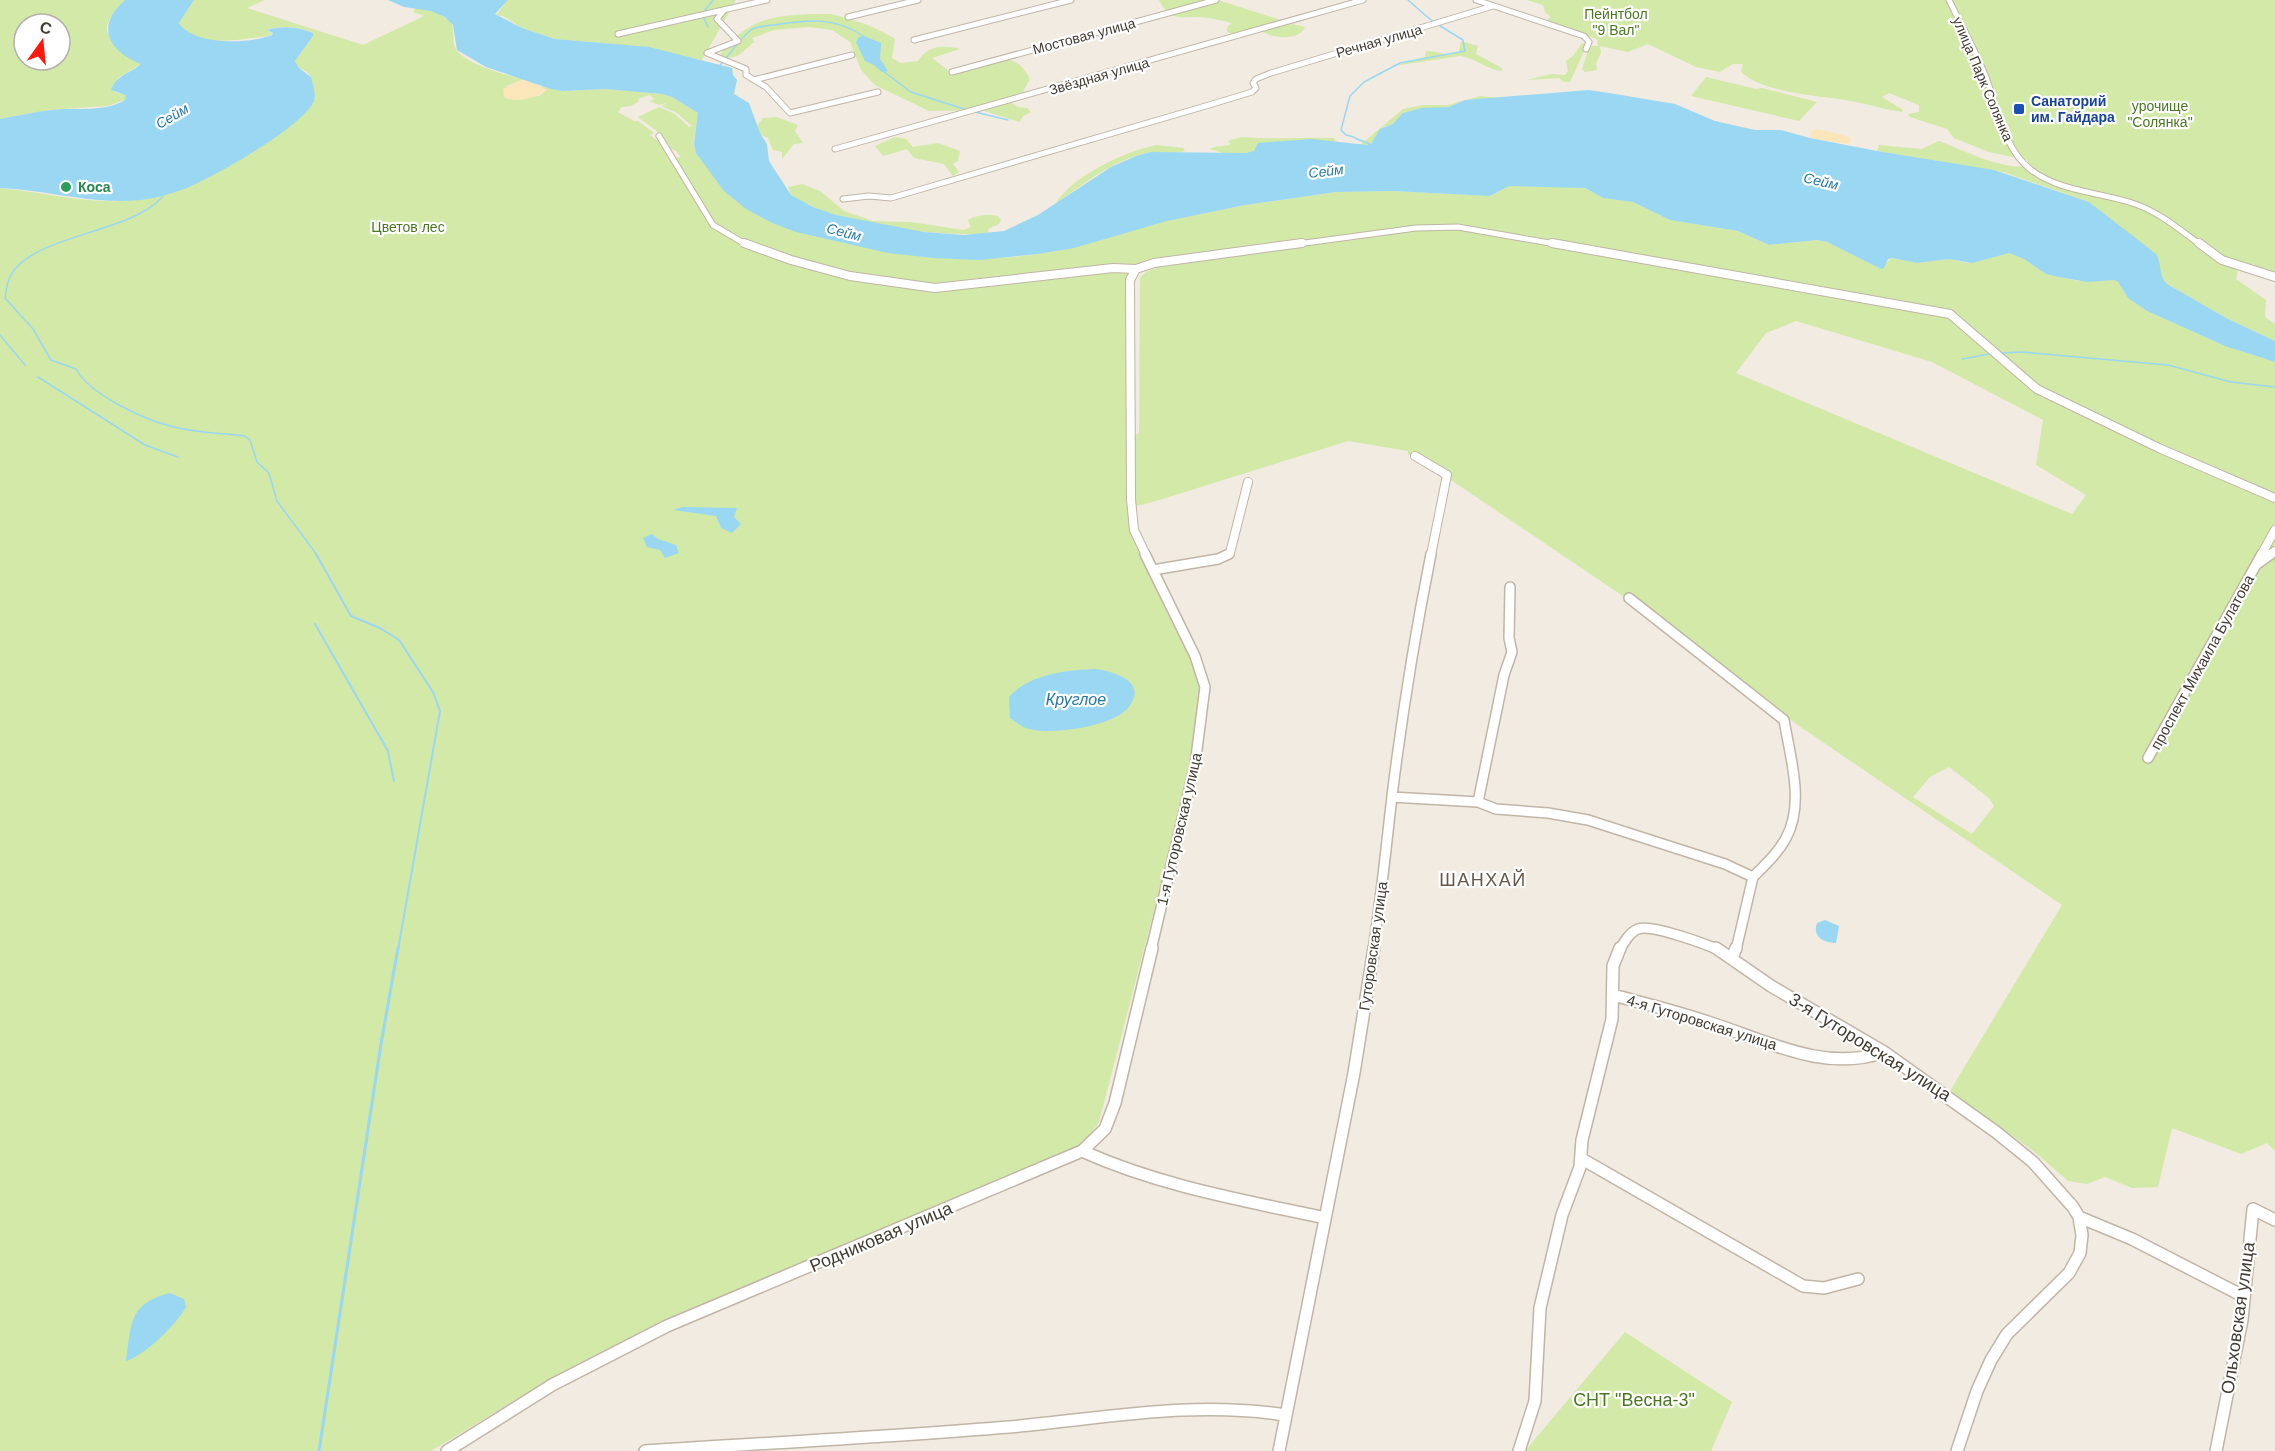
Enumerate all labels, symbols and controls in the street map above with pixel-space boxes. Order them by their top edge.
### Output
park label: Пейнтбол "9 Вал" [1584,6,1648,38]
north arrow [12,12,72,72]
street label: Мостовая улица [1031,15,1137,57]
street label: улица Парк Солянка [1950,15,2016,144]
text: С [38,18,54,38]
street label: Речная улица [1334,21,1424,61]
street label: Звёздная улица [1047,54,1151,98]
place label: Санаторий им. Гайдара [2031,93,2115,125]
park label: урочище "Солянка" [2127,98,2193,130]
water label: Сейм [153,100,192,132]
marker: Санаторий им. Гайдара [2012,102,2026,116]
water label: Сейм [1308,161,1345,181]
water label: Сейм [1802,169,1840,193]
place label: Коса [78,179,111,195]
marker: Коса [59,180,73,194]
park label: Цветов лес [371,219,445,235]
water label: Сейм [825,220,863,244]
street label: проспект Михаила Булатова [2147,571,2258,752]
water label: Круглое [1046,691,1106,708]
street label: 1-я Гуторовская улица [1153,750,1205,907]
district label: ШАНХАЙ [1439,869,1527,890]
street label: Гуторовская улица [1356,880,1391,1012]
street label: 3-я Гуторовская улица [1785,989,1956,1106]
street label: 4-я Гуторовская улица [1625,991,1780,1053]
street label: Родниковая улица [807,1198,956,1276]
street label: Ольховская улица [2217,1240,2259,1395]
park label: СНТ "Весна-3" [1573,1390,1695,1410]

